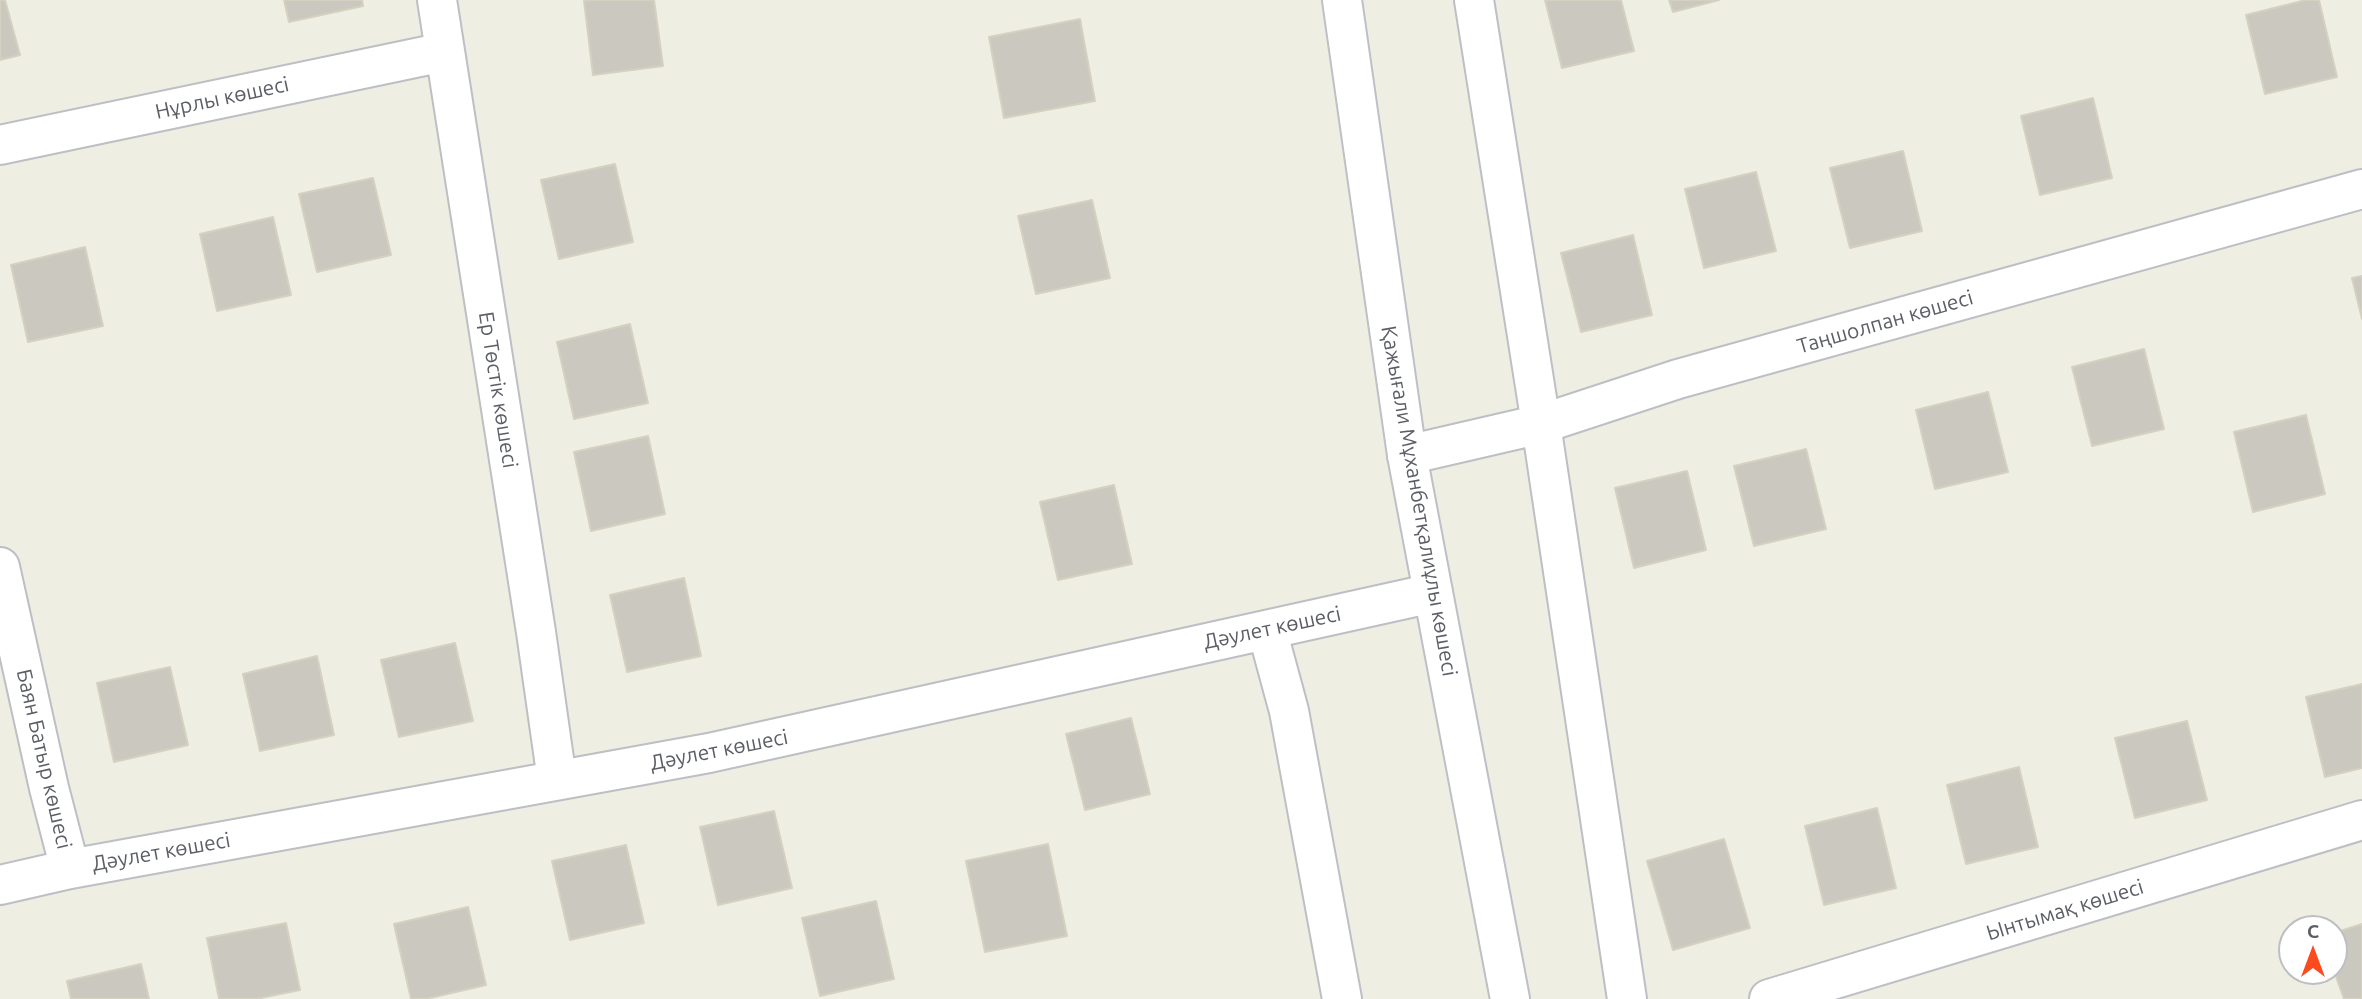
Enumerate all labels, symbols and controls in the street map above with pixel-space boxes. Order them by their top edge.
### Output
street label: Нұрлы көшесі [153,72,291,124]
street label: Таңшолпан көшесі [1794,285,1976,359]
street label: Ер Төстік көшесі [473,310,523,470]
street label: Қажығали Мұханбетқалиұлы көшесі [1376,324,1462,678]
street label: Дәулет көшесі [1201,601,1343,655]
street label: Баян Батыр көшесі [11,667,77,851]
street label: Дәулет көшесі [648,724,790,776]
street label: Дәулет көшесі [90,827,232,877]
street label: Ынтымақ көшесі [1983,874,2147,946]
north arrow [2278,915,2348,985]
text: С [2307,920,2319,942]

